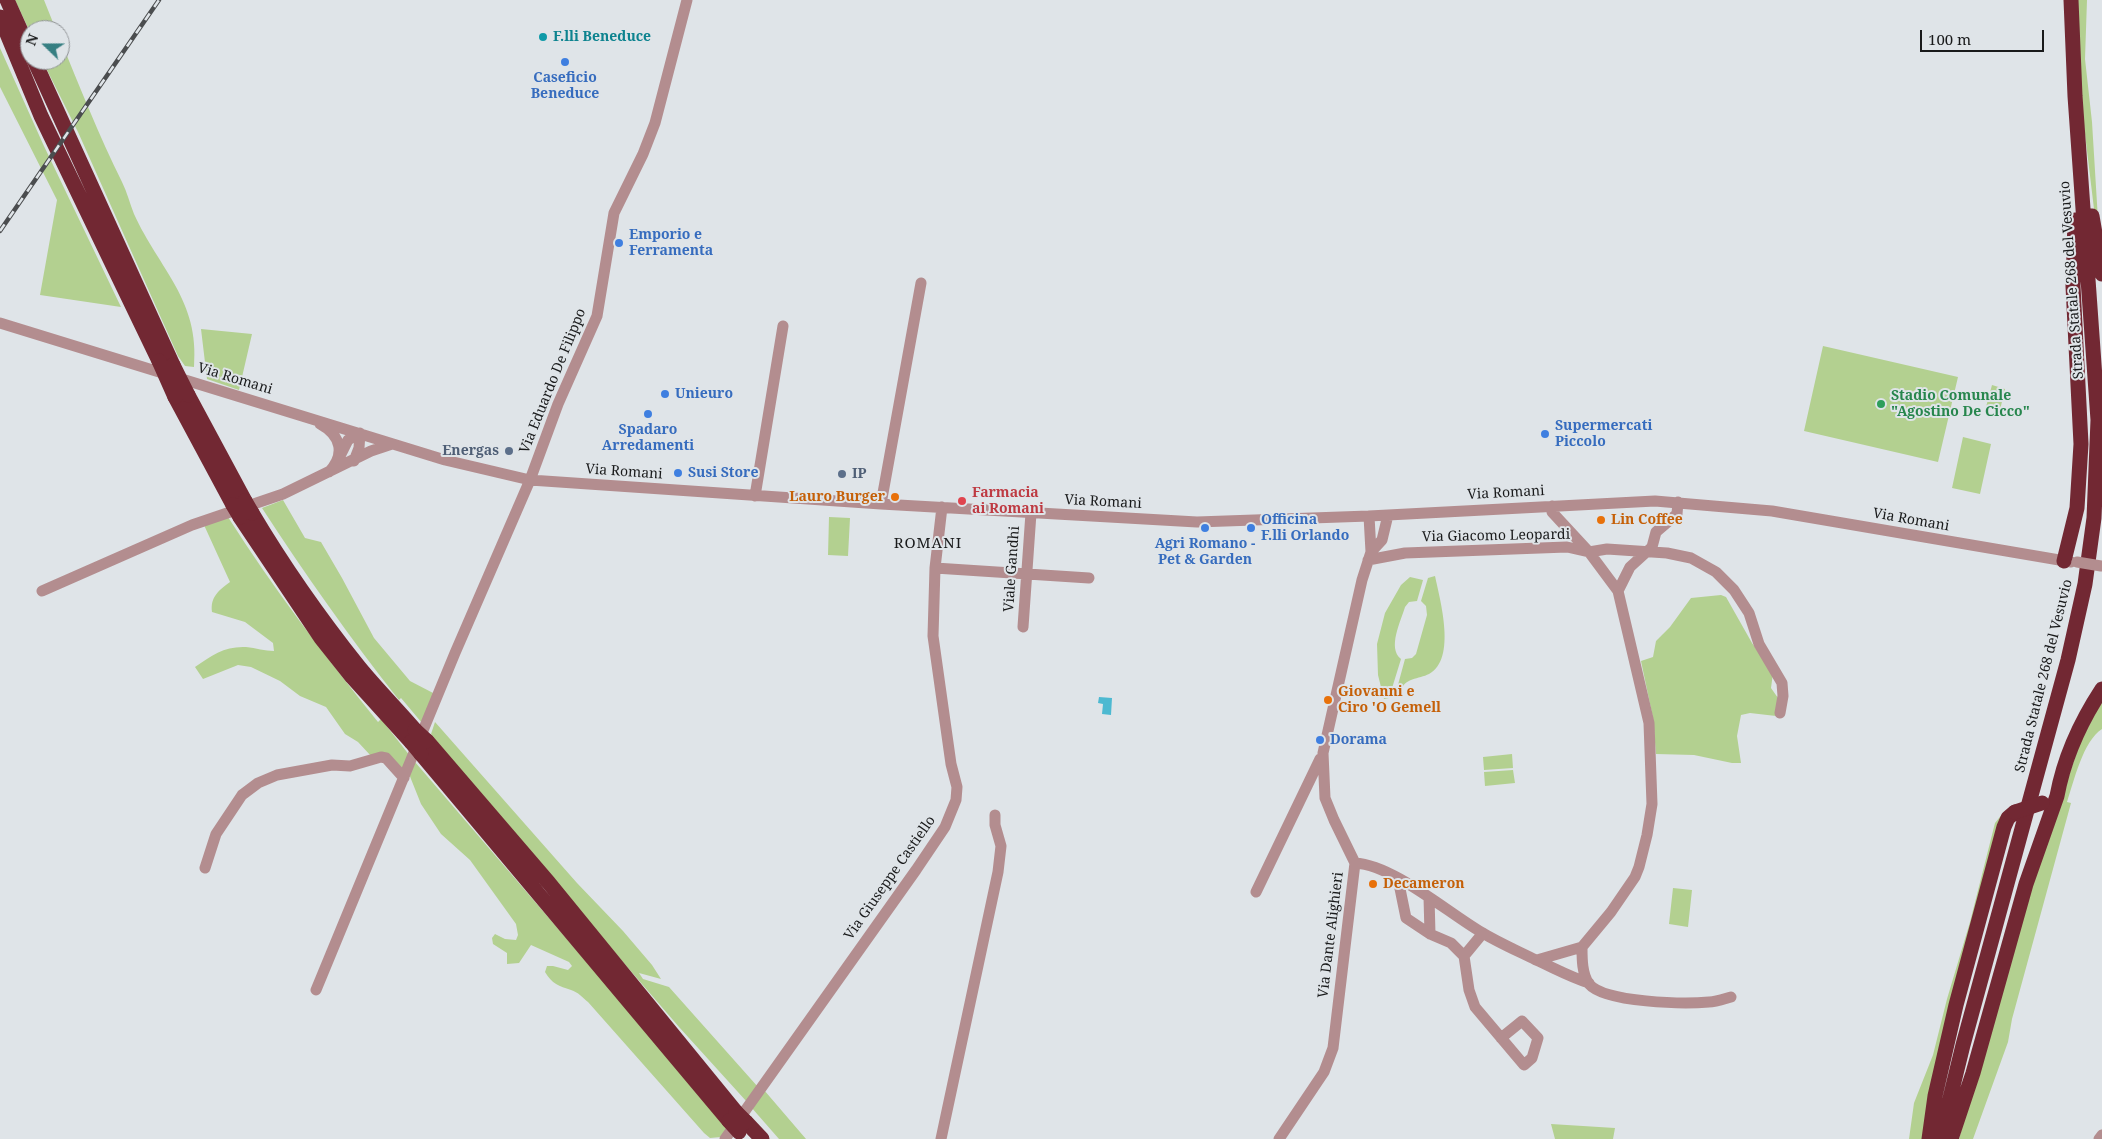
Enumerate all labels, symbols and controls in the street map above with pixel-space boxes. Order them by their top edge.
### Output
north arrow [20,20,70,70]
scale bar [1922,20,2046,52]
place label: F.lli Beneduce [553,29,651,45]
text: 100 m [1928,29,1971,49]
text: N [21,31,42,48]
marker: F.lli Beneduce [537,31,549,43]
marker: Caseficio Beneduce [559,56,571,68]
place label: Caseficio Beneduce [531,70,599,102]
street label: Strada Statale 268 del Vesuvio [2057,180,2087,380]
place label: Emporio e Ferramenta [629,227,713,260]
marker: Emporio e Ferramenta [613,237,625,249]
street label: Via Eduardo De Filippo [516,306,590,456]
street label: Via Romani [196,360,274,398]
place label: Unieuro [675,386,733,402]
marker: Unieuro [659,388,671,400]
place label: Stadio Comunale "Agostino De Cicco" [1891,388,2030,421]
marker: Stadio Comunale "Agostino De Cicco" [1875,398,1887,410]
marker: Spadaro Arredamenti [642,408,654,420]
place label: Supermercati Piccolo [1555,418,1652,451]
place label: Spadaro Arredamenti [602,422,694,454]
marker: Supermercati Piccolo [1539,428,1551,440]
place label: Energas [442,443,499,459]
marker: Energas [503,445,515,457]
street label: Via Romani [585,461,663,483]
place label: Susi Store [688,465,758,481]
place label: IP [852,466,867,482]
marker: Susi Store [672,467,684,479]
marker: IP [836,468,848,480]
street label: Via Romani [1467,483,1545,503]
place label: Farmacia ai Romani [972,485,1044,518]
place label: Lauro Burger [789,489,885,505]
marker: Lauro Burger [889,491,901,503]
street label: Via Romani [1064,492,1142,512]
marker: Farmacia ai Romani [956,495,968,507]
street label: Via Romani [1871,505,1951,535]
place label: Officina F.lli Orlando [1261,512,1349,544]
place label: Lin Coffee [1611,512,1683,528]
marker: Lin Coffee [1595,514,1607,526]
marker: Agri Romano - Pet & Garden [1199,522,1211,534]
marker: Officina F.lli Orlando [1245,522,1257,534]
street label: Viale Gandhi [1001,525,1023,613]
street label: Via Giacomo Leopardi [1422,526,1570,546]
district label: ROMANI [893,535,963,553]
place label: Agri Romano - Pet & Garden [1155,536,1255,568]
street label: Strada Statale 268 del Vesuvio [2012,578,2076,774]
place label: Giovanni e Ciro 'O Gemell [1338,684,1441,716]
marker: Giovanni e Ciro 'O Gemell [1322,694,1334,706]
place label: Dorama [1330,732,1387,748]
marker: Dorama [1314,734,1326,746]
street label: Via Giuseppe Castiello [841,813,939,943]
street label: Via Dante Alighieri [1315,871,1347,999]
place label: Decameron [1383,876,1465,892]
marker: Decameron [1367,878,1379,890]

